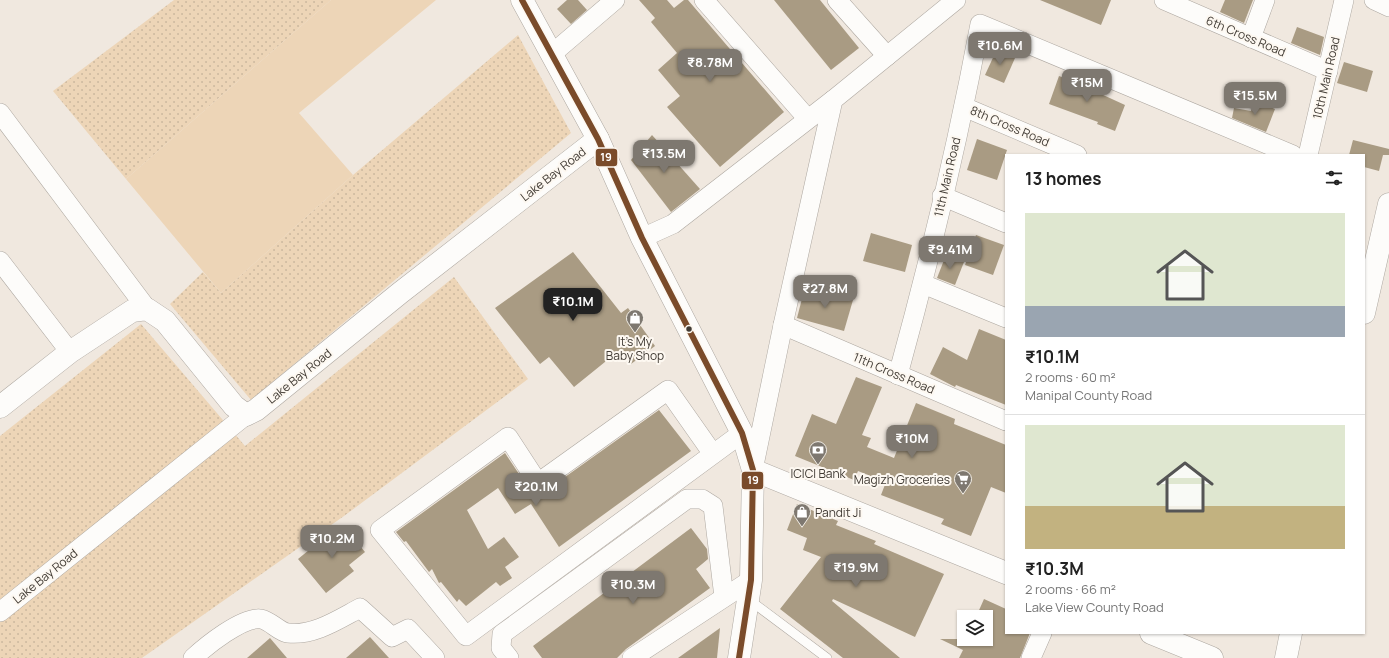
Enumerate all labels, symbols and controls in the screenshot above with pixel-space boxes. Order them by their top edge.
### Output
street label: 6th Cross Road [1204,12,1288,60]
pin: ₹10.6M [967,32,1033,66]
street label: 10th Main Road [1308,35,1344,121]
text: ₹10.6M [977,36,1023,54]
pin: ₹8.78M [677,49,743,83]
text: ₹8.78M [687,53,733,71]
pin: ₹15M [1063,69,1111,103]
text: ₹15M [1071,73,1103,91]
pin: ₹15.5M [1222,82,1288,116]
text: ₹15.5M [1233,86,1277,104]
street label: 8th Cross Road [968,102,1052,150]
street label: 11th Main Road [930,136,964,218]
pin: ₹13.5M [631,140,697,174]
street label: Lake Bay Road [517,143,589,205]
text: ₹13.5M [642,144,686,162]
line badge: 19 [595,148,618,167]
text: 19 [600,149,612,164]
text: 13 homes [1025,167,1101,190]
icon: filters [1323,167,1345,189]
pin: ₹9.41M [917,236,983,270]
icon: home [1149,239,1221,311]
text: ₹9.41M [928,240,972,258]
pin: ₹27.8M [792,275,858,309]
text: ₹27.8M [802,279,848,297]
pin: ₹10.1M [540,288,606,322]
text: ₹10.1M [552,292,594,310]
shop icon: It's My Baby Shop [625,308,645,333]
unlabelled marker [684,324,694,334]
place label: It's My Baby Shop [606,333,664,364]
street label: Lake Bay Road [263,345,335,407]
text: ₹10.1M [1025,345,1079,368]
street label: 11th Cross Road [851,348,937,398]
text: 2 rooms · 60 m² [1025,368,1116,386]
text: Manipal County Road [1025,386,1152,404]
pin: ₹10M [888,425,936,459]
text: ₹10M [895,429,929,447]
bank icon: ICICI Bank [808,440,828,465]
icon: home [1149,451,1221,523]
place label: ICICI Bank [790,465,847,482]
supermarket icon: Magizh Groceries [953,469,973,494]
line badge: 19 [741,471,764,490]
place label: Magizh Groceries [854,471,950,488]
text: 19 [747,472,759,487]
pin: ₹20.1M [503,473,569,507]
text: ₹20.1M [514,477,558,495]
shop icon: Pandit Ji [792,502,812,527]
place label: Pandit Ji [815,504,861,521]
pin: ₹10.2M [299,525,365,559]
text: ₹10.2M [309,529,355,547]
street label: Lake Bay Road [9,545,81,607]
pin: ₹19.9M [823,554,889,588]
text: ₹10.3M [1025,557,1084,580]
text: ₹19.9M [834,558,878,576]
pin: ₹10.3M [600,571,666,605]
text: ₹10.3M [611,575,655,593]
text: 2 rooms · 66 m² [1025,580,1116,598]
text: Lake View County Road [1025,598,1164,616]
map controls [957,610,993,646]
button: layers [957,610,993,646]

